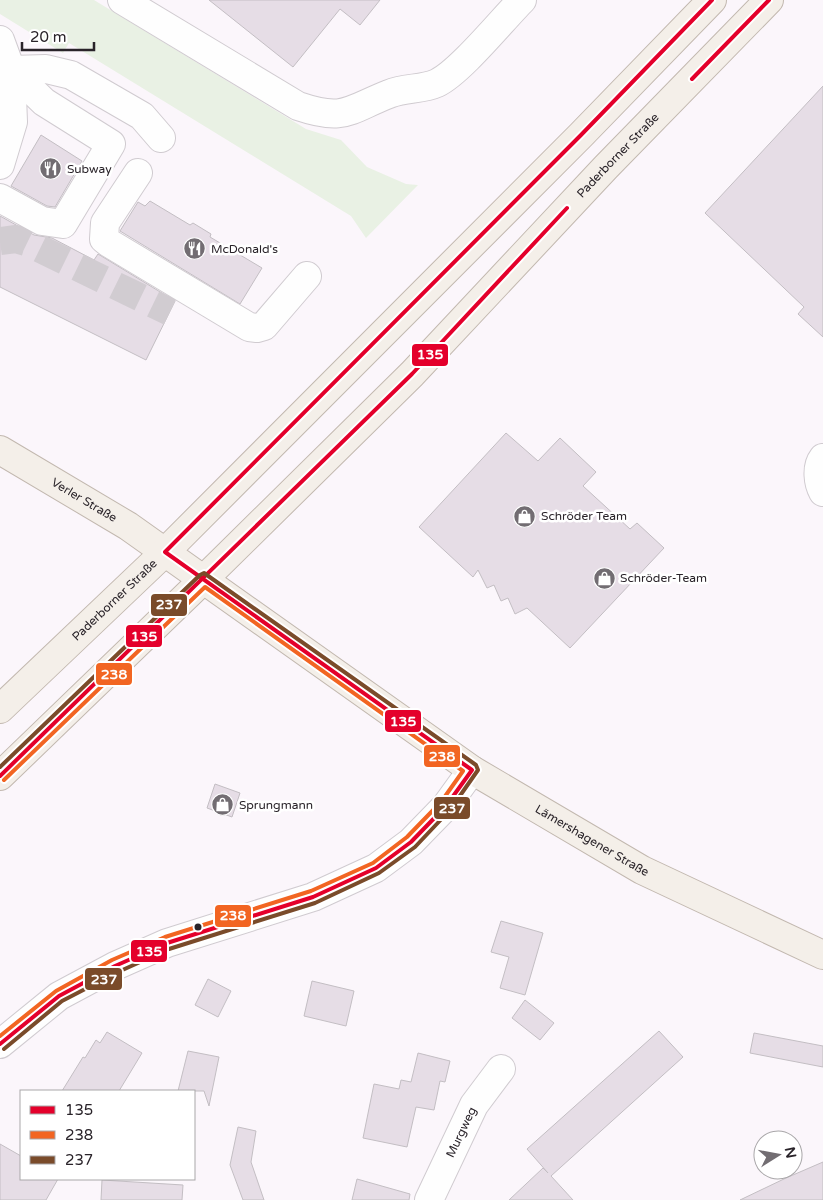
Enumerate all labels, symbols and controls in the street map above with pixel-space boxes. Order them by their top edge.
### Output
scale bar [22,20,95,52]
text: 20 m [30,28,67,46]
street label: Paderborner Straße [574,110,662,200]
restaurant icon: Subway [39,157,63,181]
place label: Subway [67,162,112,176]
restaurant icon: McDonald's [183,237,207,261]
place label: McDonald's [211,242,278,256]
line badge: 135 [411,343,449,367]
text: 135 [417,346,443,363]
street label: Verler Straße [49,475,120,525]
shop icon: Schröder Team [513,504,537,528]
place label: Schröder Team [541,509,627,523]
street label: Paderborner Straße [69,556,160,644]
shop icon: Schröder-Team [592,566,616,590]
place label: Schröder-Team [620,571,707,585]
line badge: 237 [150,593,188,617]
text: 237 [156,596,182,613]
line badge: 135 [125,624,163,648]
text: 135 [131,628,157,645]
line badge: 238 [95,662,133,686]
text: 238 [101,666,127,683]
line badge: 135 [384,709,422,733]
text: 135 [390,713,416,730]
line badge: 238 [423,744,461,768]
text: 238 [429,748,455,765]
shop icon: Sprungmann [211,793,235,817]
line badge: 237 [433,796,471,820]
place label: Sprungmann [239,798,313,812]
text: 237 [439,800,465,817]
street label: Lämershagener Straße [533,802,651,879]
line badge: 238 [214,904,252,928]
text: 238 [220,907,246,924]
unlabelled marker [193,922,203,932]
line badge: 135 [130,939,168,963]
text: 135 [136,943,162,960]
line badge: 237 [84,967,123,991]
text: 237 [91,971,117,988]
legend [20,1090,195,1180]
text: 135 [65,1101,93,1119]
street label: Murgweg [443,1105,479,1160]
text: 238 [65,1126,93,1144]
north arrow [753,1130,803,1180]
text: N [781,1145,800,1160]
text: 237 [65,1151,93,1169]

